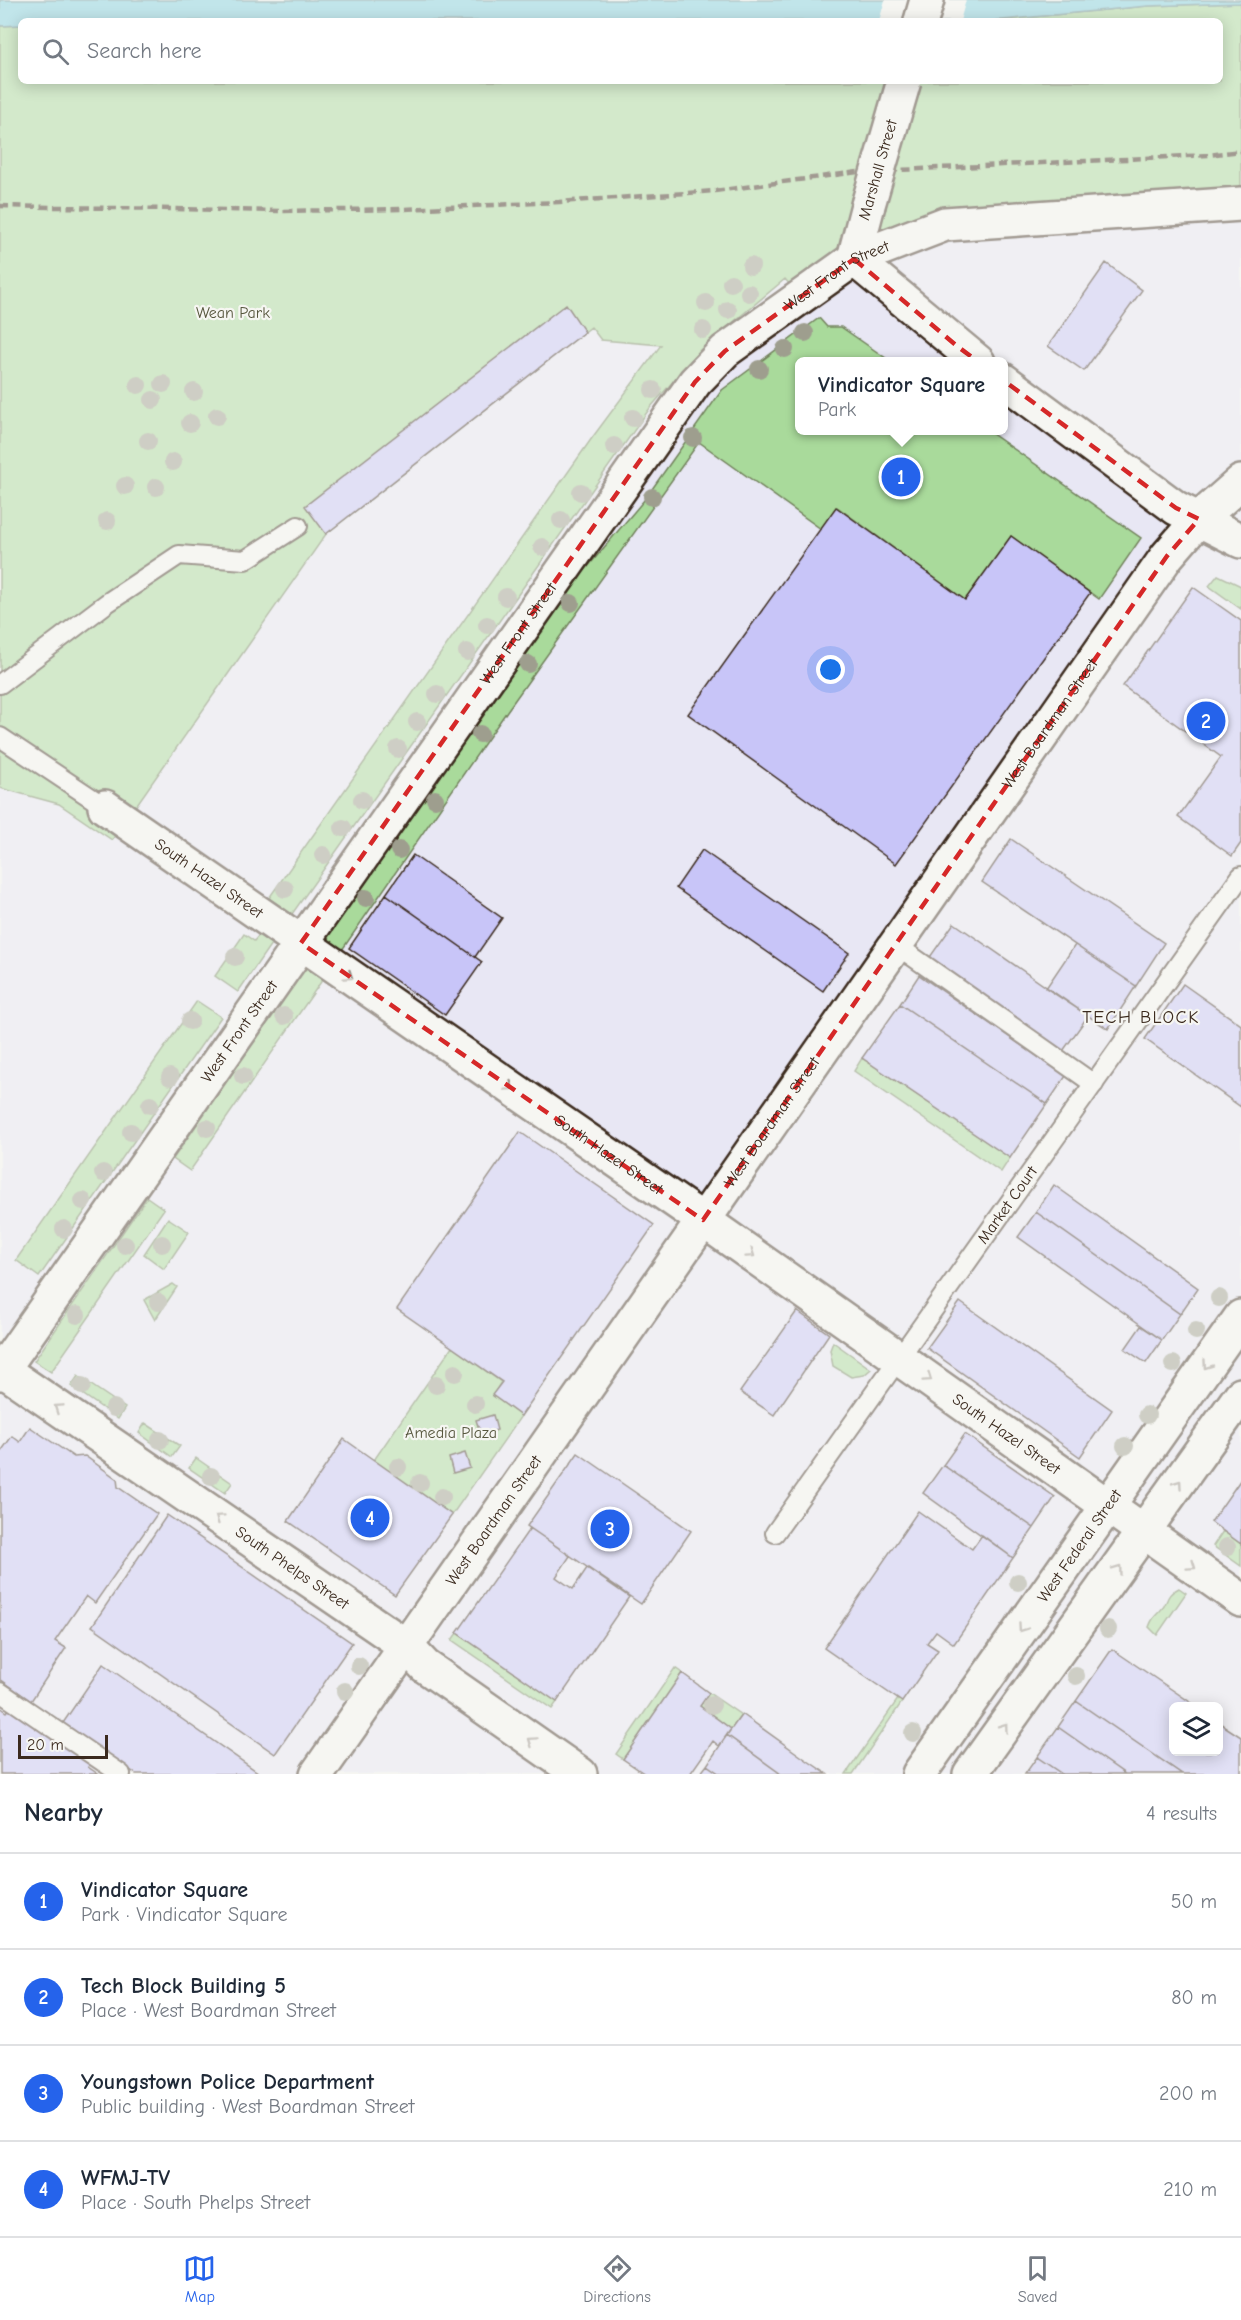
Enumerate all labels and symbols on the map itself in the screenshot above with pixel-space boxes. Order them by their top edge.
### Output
street label: Marshall Street [855,117,901,222]
street label: West Front Street [781,237,892,315]
park label: Wean Park [196,304,270,322]
pin: 1 [882,454,920,500]
street label: West Front Street [477,579,561,688]
your location [816,655,845,684]
street label: West Boardman Street [999,655,1102,792]
pin: 2 [1186,698,1226,744]
street label: South Hazel Street [151,835,267,922]
one-way arrow [343,969,354,980]
street label: West Front Street [198,977,282,1086]
district label: TECH BLOCK [1082,1007,1200,1028]
street label: West Boardman Street [720,1053,824,1190]
one-way arrow [503,1080,514,1091]
street label: South Hazel Street [551,1111,666,1199]
street label: Market Court [974,1162,1041,1247]
one-way arrow [745,1247,756,1258]
one-way arrow [1203,1359,1214,1370]
one-way arrow [921,1371,932,1382]
street label: South Hazel Street [949,1390,1064,1479]
one-way arrow [54,1404,65,1415]
park label: Amedia Plaza [405,1424,497,1442]
street label: West Boardman Street [442,1452,546,1589]
one-way arrow [1171,1480,1182,1491]
street label: West Federal Street [1034,1486,1126,1606]
pin: 4 [350,1496,389,1540]
pin: 3 [590,1506,630,1552]
one-way arrow [215,1514,226,1525]
street label: South Phelps Street [232,1523,353,1613]
one-way arrow [1185,1559,1196,1570]
one-way arrow [1111,1564,1122,1575]
one-way arrow [1019,1621,1030,1632]
one-way arrow [997,1722,1008,1733]
scale bar [18,1732,108,1760]
one-way arrow [528,1737,539,1748]

